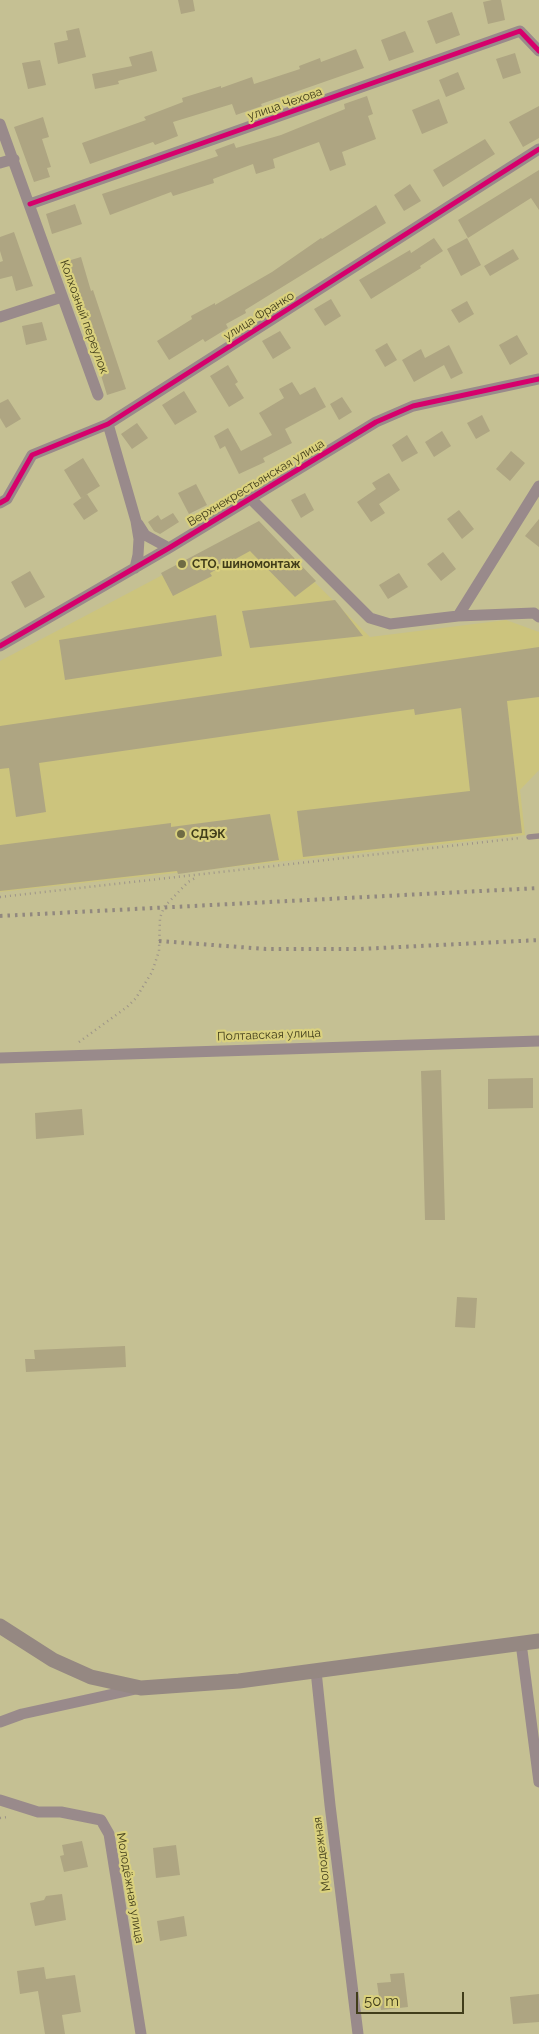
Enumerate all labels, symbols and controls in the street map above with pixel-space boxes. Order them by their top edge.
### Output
street label: улица Чехова [246,85,324,123]
street label: Колхозный переулок [57,258,111,376]
street label: улица Франко [221,289,297,343]
street label: Верхнекрестьянская улица [185,436,327,530]
place label: СТО, шиномонтаж [192,557,301,571]
marker: СТО, шиномонтаж [176,558,188,570]
place label: СДЭК [191,827,225,841]
marker: СДЭК [175,828,187,840]
street label: Полтавская улица [217,1026,321,1044]
street label: Молодежная [310,1816,334,1892]
street label: Молодёжная улица [113,1832,147,1944]
scale bar [359,1982,466,2014]
text: 50 m [364,1992,399,2010]

